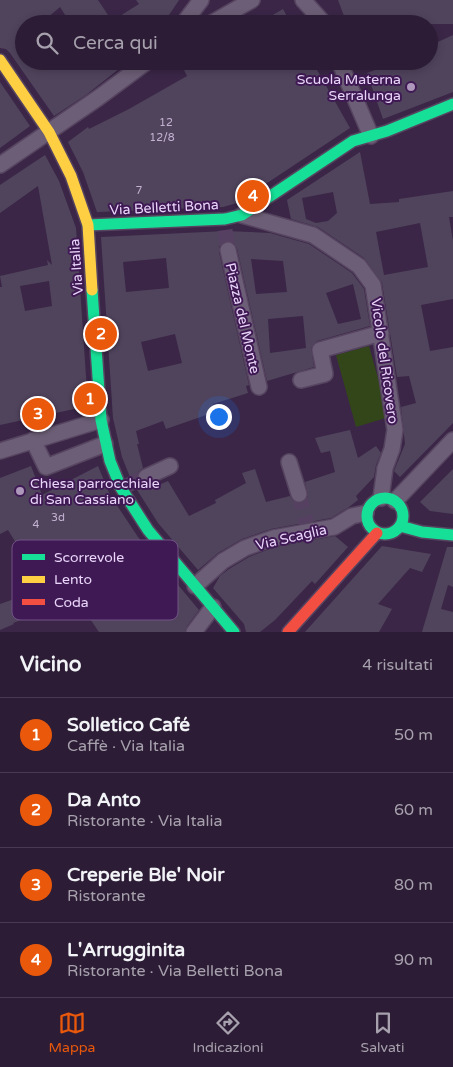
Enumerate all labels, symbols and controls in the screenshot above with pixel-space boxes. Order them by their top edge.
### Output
search box [15,15,438,70]
icon: search [33,29,61,57]
text: Cerca qui [73,32,158,54]
place label: Scuola Materna Serralunga [297,71,401,104]
marker: Scuola Materna Serralunga [405,81,417,93]
house number: 12 [159,116,173,129]
house number: 12/8 [149,131,175,144]
pin: 4 [237,177,269,215]
house number: 7 [136,184,143,197]
street label: Via Belletti Bona [109,196,219,219]
street label: Via Italia [66,238,87,296]
street label: Piazza del Monte [221,261,264,375]
street label: Vicolo del Ricovero [367,297,402,425]
pin: 2 [85,315,117,353]
pin: 1 [74,380,106,418]
pin: 3 [22,395,54,433]
your location [206,404,232,430]
place label: Chiesa parrocchiale di San Cassiano [30,475,160,508]
marker: Chiesa parrocchiale di San Cassiano [14,485,26,497]
house number: 3d [51,511,65,524]
house number: 4 [33,518,40,531]
street label: Via Scaglia [254,521,328,554]
legend [12,540,178,620]
text: Scorrevole [54,549,124,566]
text: Lento [54,571,92,588]
text: Coda [54,594,89,611]
text: Vicino [20,652,82,677]
text: 4 risultati [362,655,433,675]
text: Solletico Café [67,714,190,736]
text: 1 [31,725,41,745]
text: 50 m [394,725,433,745]
text: Caffè · Via Italia [67,736,185,756]
text: Da Anto [67,789,141,811]
text: 2 [31,800,41,820]
text: 60 m [394,800,433,820]
text: Ristorante · Via Italia [67,811,222,831]
text: Creperie Ble' Noir [67,864,225,886]
text: 3 [31,875,41,895]
text: 80 m [394,875,433,895]
text: Ristorante [67,886,145,906]
text: L'Arrugginita [67,939,185,961]
text: 4 [31,950,41,970]
text: 90 m [394,950,433,970]
text: Ristorante · Via Belletti Bona [67,961,283,981]
tab: Mappa [49,1009,95,1056]
tab: Indicazioni [193,1009,264,1056]
tab: Salvati [361,1009,404,1056]

